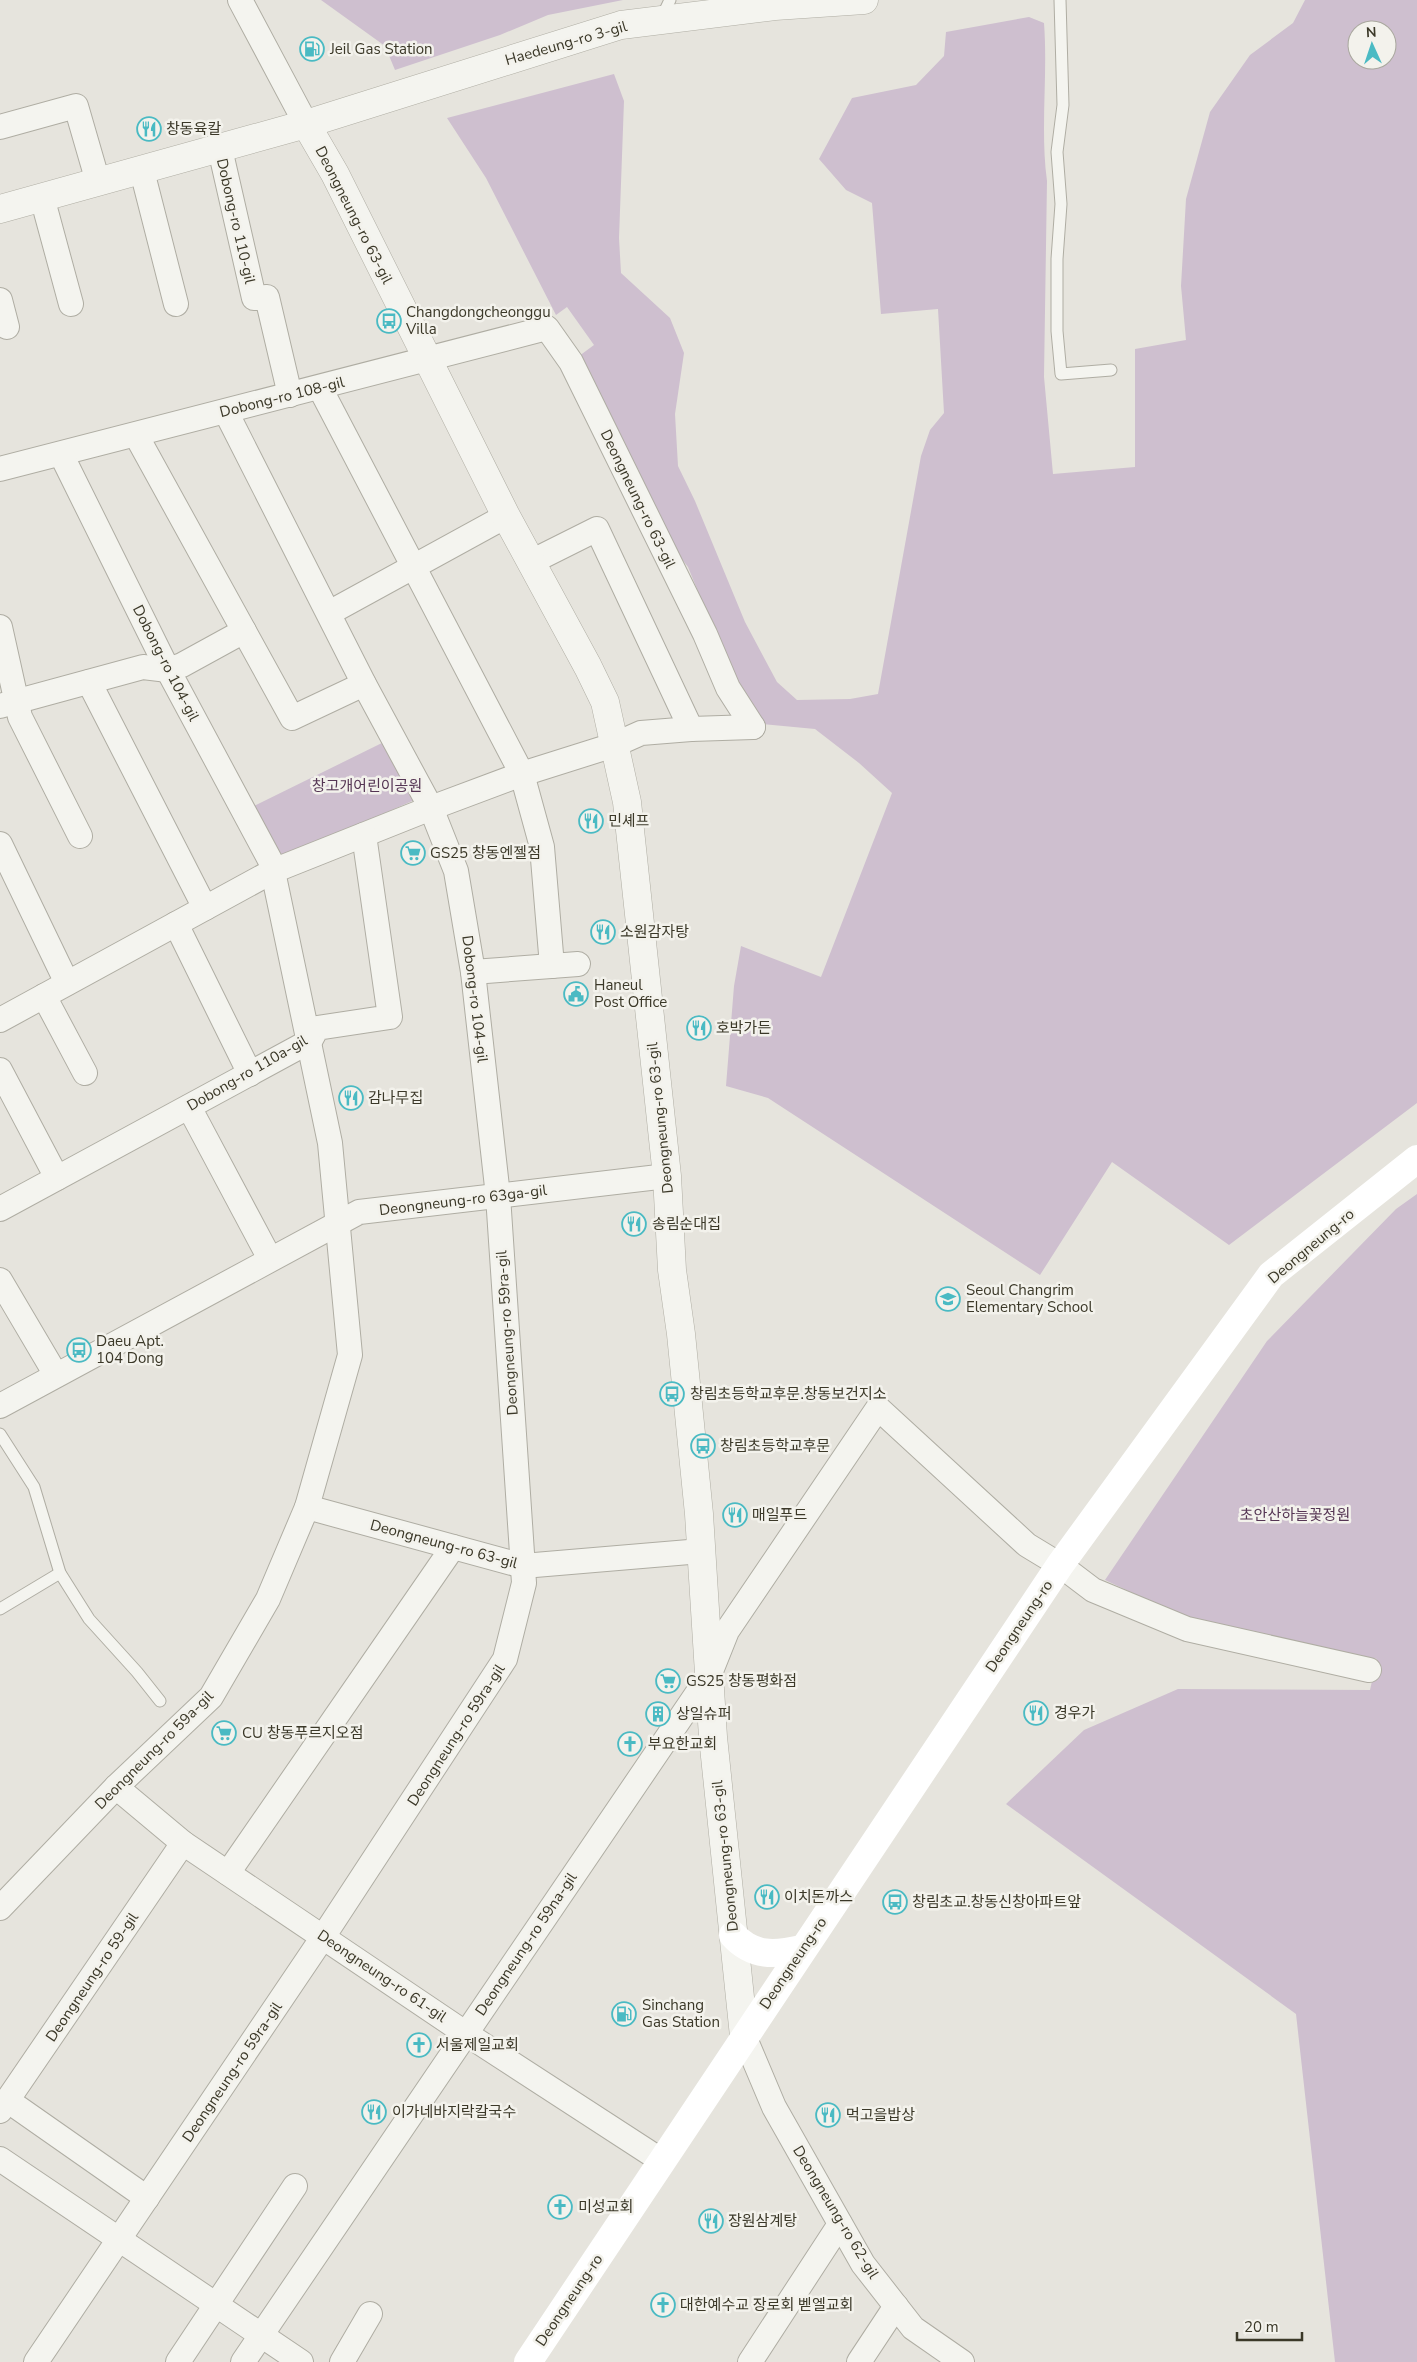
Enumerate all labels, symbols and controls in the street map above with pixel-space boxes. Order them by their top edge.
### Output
street label: Haedeung-ro 3-gil [503,16,630,70]
north arrow [1347,20,1397,70]
text: N [1366,23,1377,42]
fuel station icon: Jeil Gas Station [299,36,325,62]
place label: Jeil Gas Station [329,39,433,59]
restaurant icon: 창동육칼 [136,116,162,142]
place label: 창동육칼 [166,119,221,139]
street label: Deongneung-ro 63-gil [311,143,398,288]
street label: Dobong-ro 110-gil [212,156,260,286]
place label: Changdongcheonggu Villa [405,302,551,339]
bus stop icon: Changdongcheonggu Villa [376,308,402,334]
street label: Dobong-ro 108-gil [217,372,347,422]
street label: Deongneung-ro 63-gil [596,426,681,572]
street label: Dobong-ro 104-gil [128,601,204,725]
park label: 창고개어린이공원 [312,776,422,796]
restaurant icon: 민셰프 [578,808,604,834]
place label: 민셰프 [608,811,650,831]
supermarket icon: GS25 창동엔젤점 [400,840,426,866]
place label: GS25 창동엔젤점 [430,843,541,863]
restaurant icon: 소원감자탕 [590,919,616,945]
place label: 소원감자탕 [620,922,689,942]
street label: Dobong-ro 104-gil [457,934,493,1064]
place label: Haneul Post Office [594,975,667,1012]
public building icon: Haneul Post Office [563,981,589,1007]
restaurant icon: 호박가든 [686,1015,712,1041]
place label: 호박가든 [716,1018,771,1038]
street label: Dobong-ro 110a-gil [183,1030,311,1116]
street label: Deongneung-ro 63-gil [642,1041,678,1195]
restaurant icon: 감나무집 [338,1085,364,1111]
place label: 감나무집 [368,1088,423,1108]
street label: Deongneung-ro 63ga-gil [378,1180,549,1220]
street label: Deongneung-ro [1264,1204,1358,1288]
restaurant icon: 송림순대집 [621,1211,647,1237]
place label: 송림순대집 [652,1214,721,1234]
street label: Deongneung-ro 59ra-gil [491,1249,523,1416]
place label: Seoul Changrim Elementary School [966,1280,1093,1317]
school or university icon: Seoul Changrim Elementary School [935,1286,961,1312]
place label: Daeu Apt. 104 Dong [96,1331,164,1368]
bus stop icon: Daeu Apt. 104 Dong [66,1337,92,1363]
bus stop icon: 창림초등학교후문.창동보건지소 [659,1381,685,1407]
place label: 창림초등학교후문.창동보건지소 [690,1384,887,1404]
bus stop icon: 창림초등학교후문 [690,1433,716,1459]
place label: 창림초등학교후문 [720,1436,830,1456]
restaurant icon: 매일푸드 [722,1502,748,1528]
place label: 매일푸드 [752,1505,807,1525]
park label: 초안산하늘꽃정원 [1240,1505,1350,1525]
street label: Deongneung-ro 63-gil [368,1515,521,1573]
street label: Deongneung-ro [981,1576,1057,1676]
street label: Deongneung-ro 59ra-gil [403,1660,510,1810]
supermarket icon: GS25 창동평화점 [655,1668,681,1694]
place label: GS25 창동평화점 [686,1671,797,1691]
street label: Deongneung-ro 59a-gil [90,1686,218,1814]
restaurant icon: 경우가 [1023,1700,1049,1726]
building icon: 상일슈퍼 [645,1701,671,1727]
place label: 경우가 [1054,1703,1096,1723]
place label: 상일슈퍼 [676,1704,731,1724]
supermarket icon: CU 창동푸르지오점 [211,1720,237,1746]
place label: CU 창동푸르지오점 [242,1723,363,1743]
church icon: 부요한교회 [617,1731,643,1757]
place label: 부요한교회 [648,1734,717,1754]
street label: Deongneung-ro 63-gil [707,1779,743,1933]
street label: Deongneung-ro 59na-gil [471,1868,582,2019]
restaurant icon: 이치돈까스 [754,1884,780,1910]
place label: 이치돈까스 [784,1887,853,1907]
bus stop icon: 창림초교.창동신창아파트앞 [882,1889,908,1915]
place label: 창림초교.창동신창아파트앞 [912,1892,1081,1912]
street label: Deongneung-ro 59-gil [41,1908,143,2046]
street label: Deongneung-ro [755,1913,831,2013]
street label: Deongneung-ro 61-gil [313,1925,451,2027]
place label: Sinchang Gas Station [642,1995,720,2032]
street label: Deongneung-ro 59ra-gil [177,1997,287,2146]
fuel station icon: Sinchang Gas Station [611,2001,637,2027]
church icon: 서울제일교회 [406,2032,432,2058]
place label: 서울제일교회 [436,2035,519,2055]
restaurant icon: 이가네바지락칼국수 [361,2099,387,2125]
place label: 이가네바지락칼국수 [392,2102,516,2122]
restaurant icon: 먹고을밥상 [815,2102,841,2128]
place label: 먹고을밥상 [846,2105,915,2125]
street label: Deongneung-ro 62-gil [788,2142,884,2283]
church icon: 미성교회 [547,2194,573,2220]
place label: 미성교회 [578,2197,633,2217]
restaurant icon: 장원삼계탕 [698,2208,724,2234]
place label: 장원삼계탕 [728,2211,797,2231]
street label: Deongneung-ro [531,2250,607,2350]
church icon: 대한예수교 장로회 벧엘교회 [650,2292,676,2318]
place label: 대한예수교 장로회 벧엘교회 [680,2295,853,2315]
scale bar [1237,2310,1302,2342]
text: 20 m [1244,2317,1279,2337]

